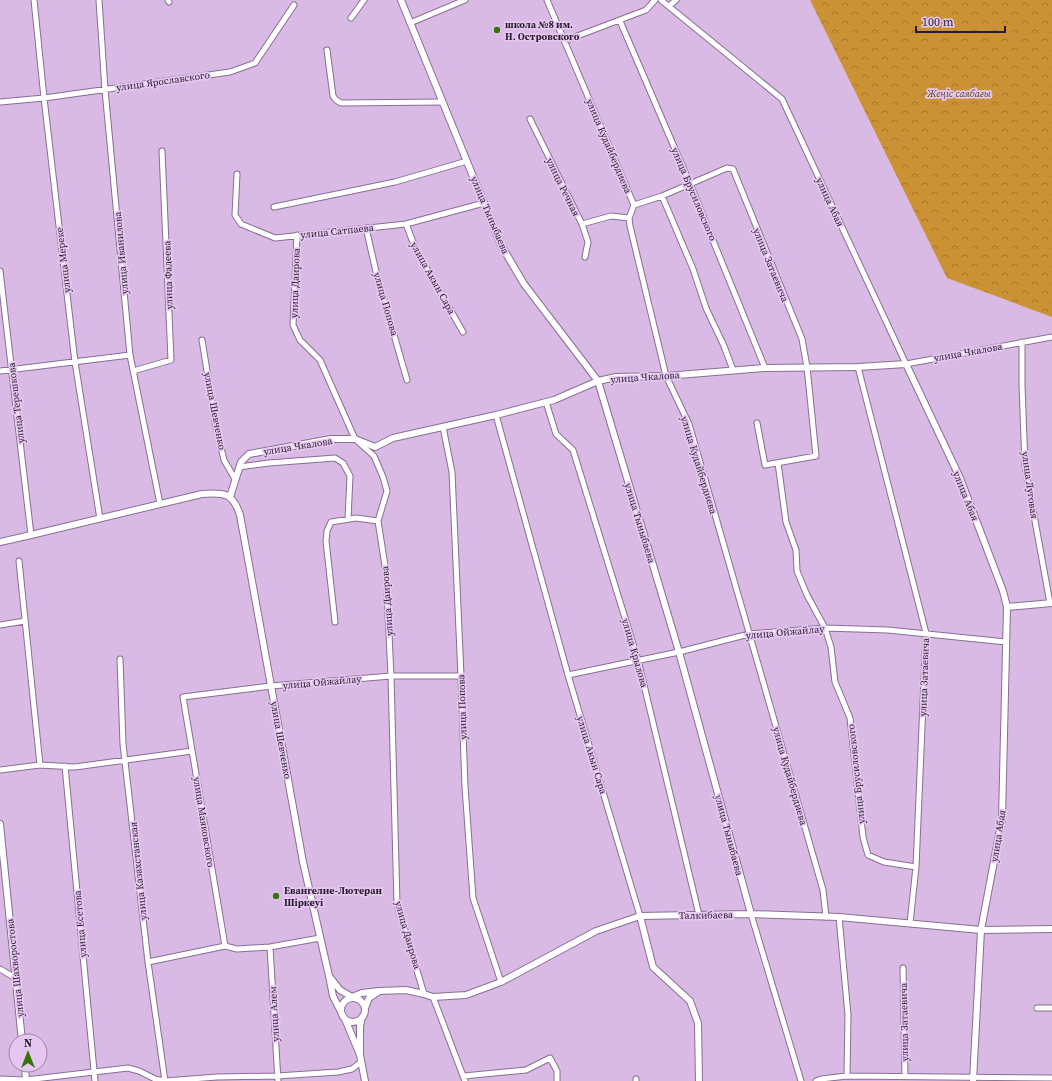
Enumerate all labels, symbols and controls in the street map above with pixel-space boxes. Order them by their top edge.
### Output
scale bar [916,8,1005,34]
text: 100 m [922,14,954,30]
place label: школа №8 им. Н. Островского [505,18,580,43]
marker: школа №8 им. Н. Островского [492,25,502,35]
street label: улица Ярославского [115,68,211,94]
park label: Жеңіс саябағы [926,87,991,100]
street label: улица Кудайбердиева [583,97,635,196]
street label: улица Брусиловского [668,145,720,243]
street label: улица Речная [543,156,583,218]
street label: улица Тыныбаева [468,174,513,257]
street label: улица Абая [813,175,847,229]
street label: улица Иванилова [111,210,131,295]
street label: улица Сатпаева [300,221,375,241]
street label: улица Затаевича [750,226,792,305]
street label: улица Мереке [53,227,73,293]
street label: улица Фадеева [160,239,176,310]
street label: улица Акын Сара [408,239,459,317]
street label: улица Даирова [287,247,303,318]
street label: улица Попова [371,271,402,338]
street label: улица Чкалова [933,339,1004,364]
street label: улица Терешкова [4,361,27,444]
street label: улица Чкалова [610,368,681,386]
street label: улица Шевченко [201,371,229,451]
street label: улица Кудайбердиева [678,415,720,516]
street label: улица Чкалова [263,434,334,458]
street label: улица Луговая [1019,451,1041,519]
street label: улица Абая [950,469,982,523]
street label: улица Тыныбаева [622,481,659,566]
street label: улица Даирова [378,565,396,636]
street label: улица Крылова [619,617,651,690]
street label: улица Ойжайлау [745,622,826,642]
street label: улица Затаевича [916,637,932,716]
street label: улица Ойжайлау [282,672,363,692]
street label: улица Попова [454,673,470,740]
street label: улица Шевченко [268,700,294,780]
street label: улица Акын Сара [574,714,610,796]
street label: улица Брусиловского [844,723,868,825]
street label: улица Кудайбердиева [770,725,811,827]
street label: улица Маяковского [190,776,218,869]
street label: улица Тыныбаева [712,793,746,878]
street label: улица Абая [987,809,1009,863]
street label: улица Казахстанская [126,821,150,921]
place label: Евангелие-Лютеран Шіркеуі [284,884,382,909]
street label: улица Есетова [71,889,89,958]
marker: Евангелие-Лютеран Шіркеуі [271,891,281,901]
street label: улица Даирова [392,899,424,971]
street label: Талкибаева [679,908,734,922]
street label: улица Шахворостова [3,917,27,1018]
street label: улица Затаевича [897,982,911,1061]
street label: улица Алем [266,986,282,1042]
north arrow [8,1033,48,1073]
text: N [24,1036,32,1051]

